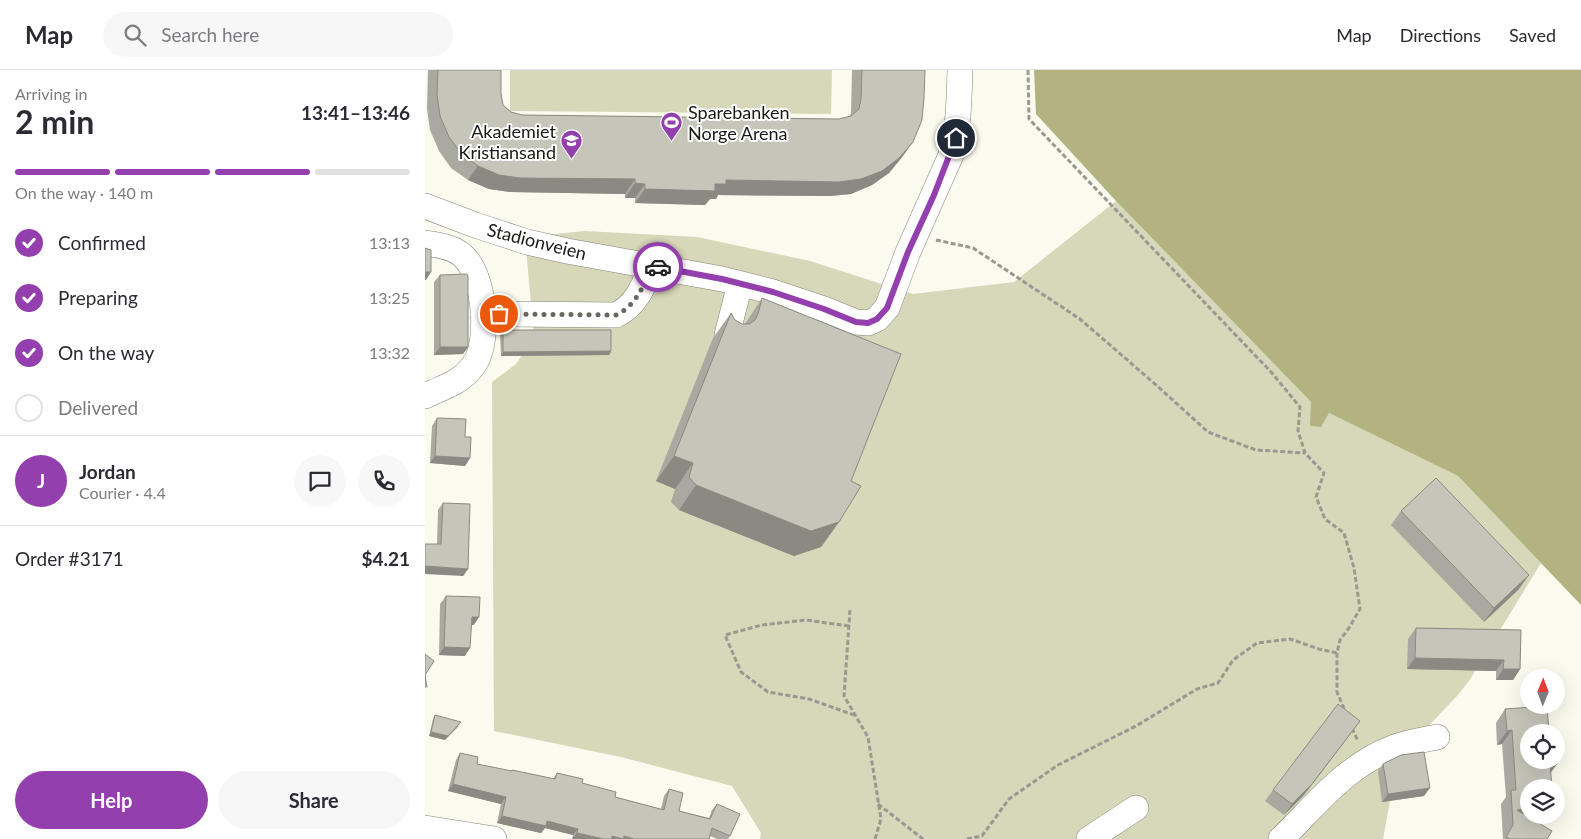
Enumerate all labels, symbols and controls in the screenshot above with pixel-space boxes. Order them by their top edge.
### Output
search box [103,12,453,57]
text: Map [25,20,73,49]
icon: search [121,21,149,49]
text: Search here [161,23,259,46]
text: Map [1336,24,1372,46]
text: Directions [1400,24,1481,46]
text: Saved [1509,24,1556,46]
text: Arriving in [15,84,88,103]
text: 13:41–13:46 [301,101,410,124]
place label: Sparebanken Norge Arena [688,101,790,144]
text: 2 min [15,102,94,141]
sports icon: Sparebanken Norge Arena [660,110,684,141]
pin [935,117,977,159]
place label: Akademiet Kristiansand [458,120,557,163]
icon: home [942,124,970,152]
school or university icon: Akademiet Kristiansand [560,129,584,160]
text: On the way · 140 m [15,183,153,202]
street label: Stadionveien [485,218,589,264]
icon: check [15,229,43,257]
text: Confirmed [58,231,146,254]
text: 13:13 [369,233,410,252]
courier [633,242,683,292]
icon: car [644,253,672,281]
icon: check [15,284,43,312]
text: Preparing [58,286,138,309]
text: 13:25 [369,288,410,307]
pin [478,293,520,335]
icon: bag [485,300,513,328]
icon: check [15,339,43,367]
text: On the way [58,341,154,364]
text: 13:32 [369,343,410,362]
text: Delivered [58,396,138,419]
button: chat [294,455,346,507]
button: phone [358,455,410,507]
text: Jordan [79,460,136,483]
text: J [37,469,45,492]
text: Courier · 4.4 [79,483,166,502]
text: Order #3171 [15,547,124,570]
text: $4.21 [361,547,410,570]
north arrow [1520,669,1565,714]
map controls [1520,669,1565,824]
button: locate [1520,724,1565,769]
button: Help [15,771,208,829]
button: Share [218,771,410,829]
button: layers [1520,779,1565,824]

